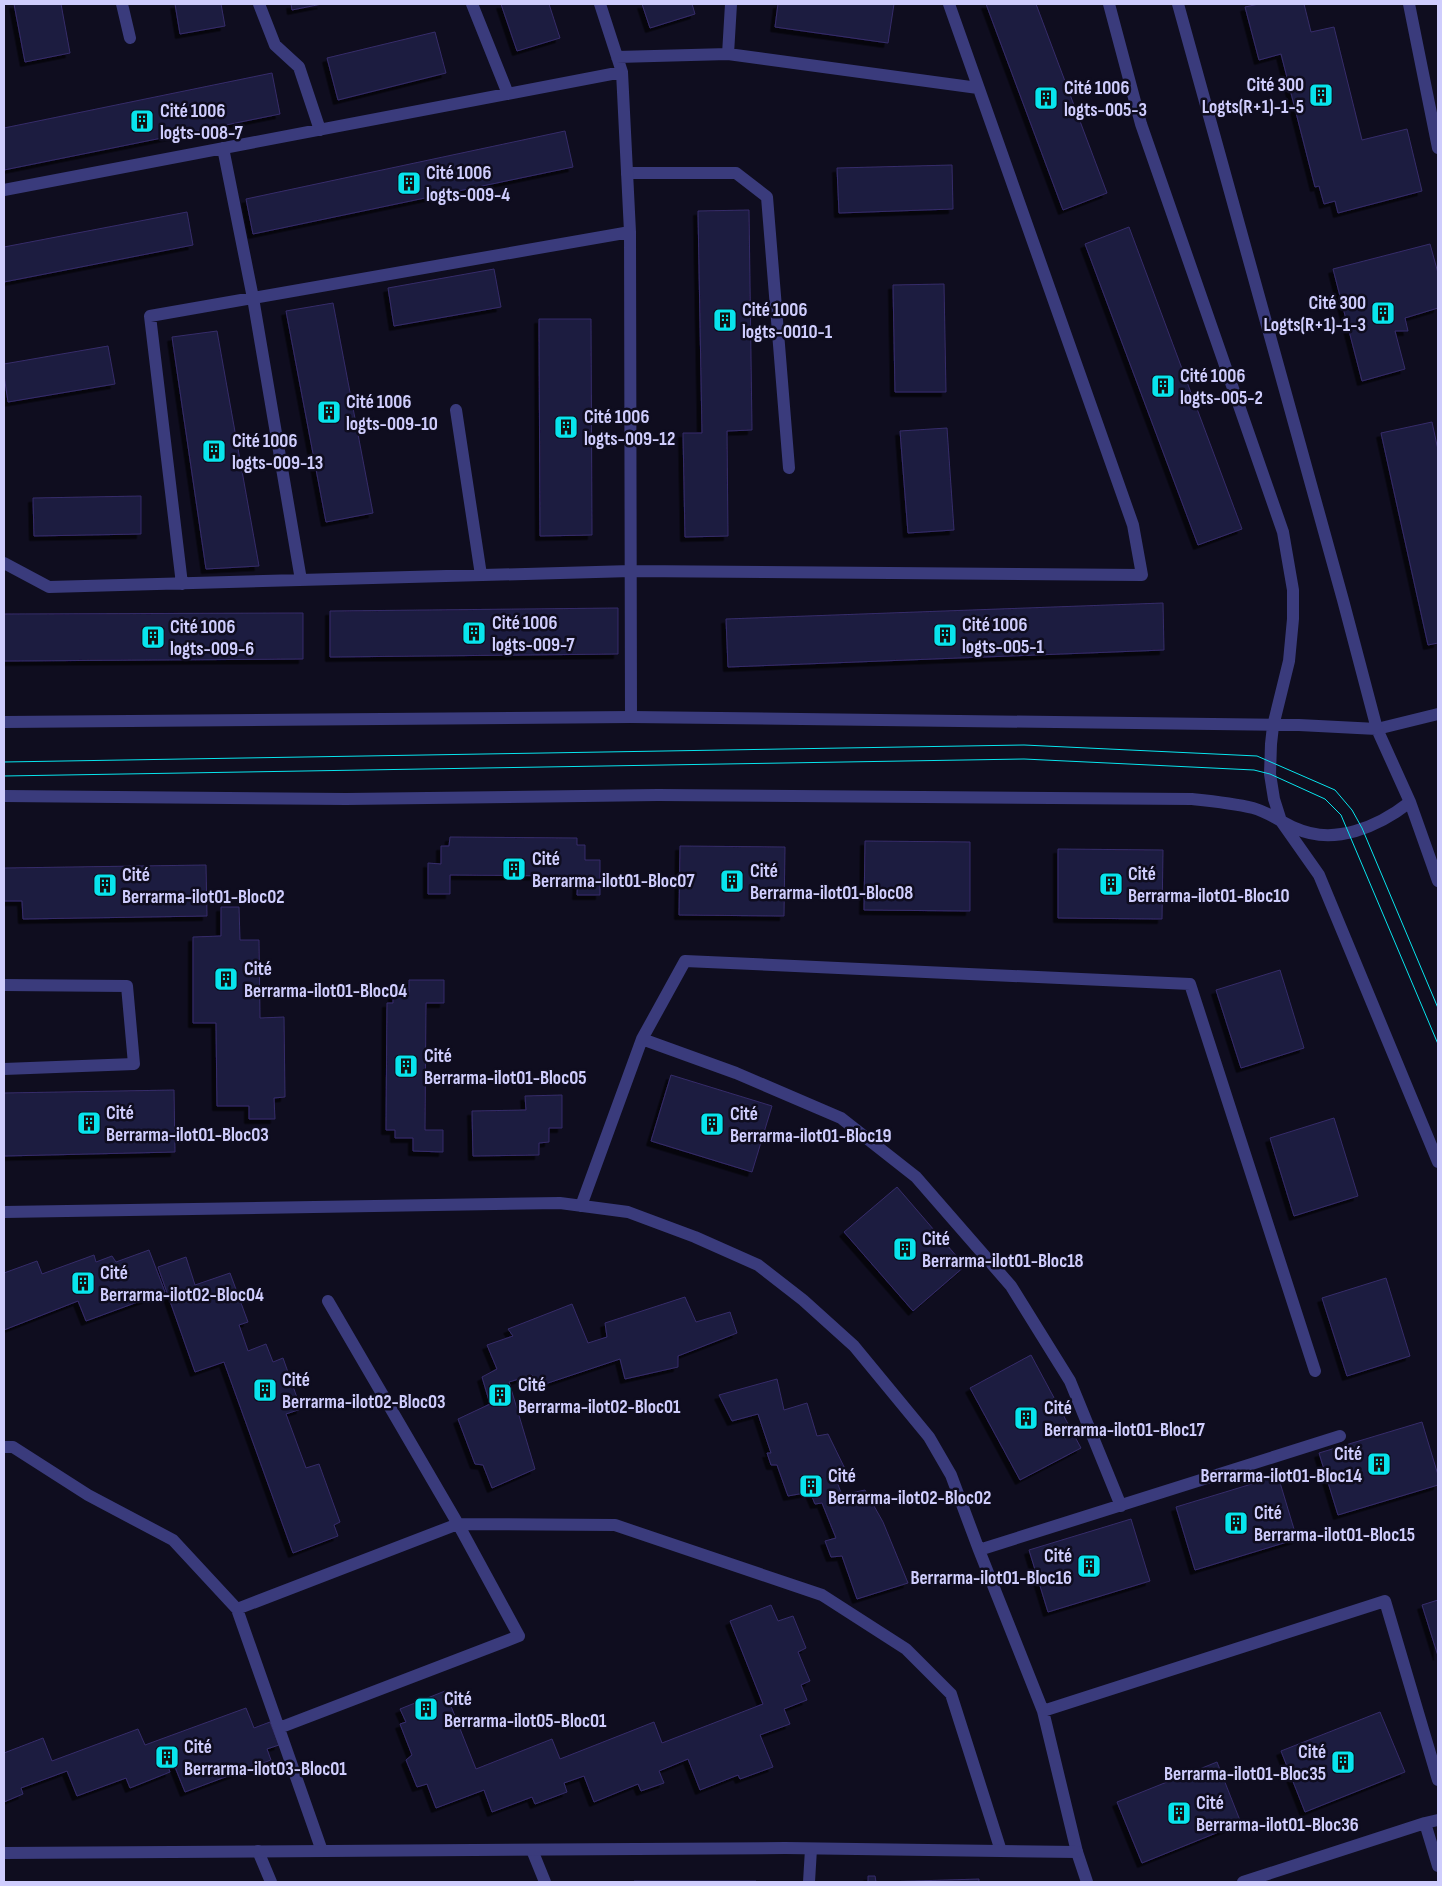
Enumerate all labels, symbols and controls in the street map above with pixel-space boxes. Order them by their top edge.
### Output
place label: Cité 300 Logts(R+1)-1-5 [1202,74,1304,119]
place label: Cité 1006 logts-005-3 [1064,77,1147,122]
building icon: Cité 300 Logts(R+1)-1-5 [1308,82,1334,108]
building icon: Cité 1006 logts-005-3 [1033,85,1059,111]
place label: Cité 1006 logts-008-7 [160,100,243,145]
building icon: Cité 1006 logts-008-7 [129,108,155,134]
place label: Cité 1006 logts-009-4 [426,162,510,207]
building icon: Cité 1006 logts-009-4 [396,170,422,196]
place label: Cité 300 Logts(R+1)-1-3 [1263,292,1366,337]
place label: Cité 1006 logts-0010-1 [742,299,833,344]
building icon: Cité 300 Logts(R+1)-1-3 [1370,300,1396,326]
building icon: Cité 1006 logts-0010-1 [712,307,738,333]
place label: Cité 1006 logts-005-2 [1180,365,1263,410]
building icon: Cité 1006 logts-005-2 [1150,373,1176,399]
place label: Cité 1006 logts-009-10 [346,391,438,436]
building icon: Cité 1006 logts-009-10 [316,399,342,425]
place label: Cité 1006 logts-009-12 [584,406,675,451]
building icon: Cité 1006 logts-009-12 [553,414,579,440]
place label: Cité 1006 logts-009-13 [232,430,323,475]
building icon: Cité 1006 logts-009-13 [201,438,227,464]
place label: Cité 1006 logts-009-7 [492,612,575,657]
place label: Cité 1006 logts-005-1 [962,614,1045,659]
place label: Cité 1006 logts-009-6 [170,616,254,661]
building icon: Cité 1006 logts-009-7 [461,620,487,646]
building icon: Cité 1006 logts-005-1 [932,622,958,648]
building icon: Cité 1006 logts-009-6 [140,624,166,650]
place label: Cité Berrarma-ilot01-Bloc07 [532,848,695,893]
building icon: Cité Berrarma-ilot01-Bloc07 [501,856,527,882]
place label: Cité Berrarma-ilot01-Bloc08 [750,860,913,905]
place label: Cité Berrarma-ilot01-Bloc10 [1128,863,1290,908]
place label: Cité Berrarma-ilot01-Bloc02 [122,864,285,909]
building icon: Cité Berrarma-ilot01-Bloc08 [719,868,745,894]
building icon: Cité Berrarma-ilot01-Bloc10 [1098,871,1124,897]
building icon: Cité Berrarma-ilot01-Bloc02 [92,872,118,898]
place label: Cité Berrarma-ilot01-Bloc04 [244,958,407,1003]
building icon: Cité Berrarma-ilot01-Bloc04 [213,966,239,992]
place label: Cité Berrarma-ilot01-Bloc05 [424,1045,587,1090]
building icon: Cité Berrarma-ilot01-Bloc05 [393,1053,419,1079]
place label: Cité Berrarma-ilot01-Bloc03 [106,1102,269,1147]
place label: Cité Berrarma-ilot01-Bloc19 [730,1103,892,1148]
building icon: Cité Berrarma-ilot01-Bloc03 [76,1110,102,1136]
building icon: Cité Berrarma-ilot01-Bloc19 [699,1111,725,1137]
place label: Cité Berrarma-ilot01-Bloc18 [922,1228,1084,1273]
building icon: Cité Berrarma-ilot01-Bloc18 [892,1236,918,1262]
place label: Cité Berrarma-ilot02-Bloc04 [100,1262,264,1307]
building icon: Cité Berrarma-ilot02-Bloc04 [70,1270,96,1296]
place label: Cité Berrarma-ilot02-Bloc03 [282,1369,446,1414]
place label: Cité Berrarma-ilot02-Bloc01 [518,1374,681,1419]
building icon: Cité Berrarma-ilot02-Bloc03 [252,1377,278,1403]
building icon: Cité Berrarma-ilot02-Bloc01 [487,1382,513,1408]
place label: Cité Berrarma-ilot01-Bloc17 [1044,1397,1205,1442]
building icon: Cité Berrarma-ilot01-Bloc17 [1013,1405,1039,1431]
place label: Cité Berrarma-ilot01-Bloc14 [1200,1443,1362,1488]
building icon: Cité Berrarma-ilot01-Bloc14 [1366,1451,1392,1477]
place label: Cité Berrarma-ilot02-Bloc02 [828,1465,991,1510]
building icon: Cité Berrarma-ilot02-Bloc02 [798,1473,824,1499]
place label: Cité Berrarma-ilot01-Bloc15 [1254,1502,1415,1547]
building icon: Cité Berrarma-ilot01-Bloc15 [1223,1510,1249,1536]
place label: Cité Berrarma-ilot01-Bloc16 [910,1545,1072,1590]
building icon: Cité Berrarma-ilot01-Bloc16 [1076,1553,1102,1579]
place label: Cité Berrarma-ilot05-Bloc01 [444,1688,607,1733]
building icon: Cité Berrarma-ilot05-Bloc01 [413,1696,439,1722]
place label: Cité Berrarma-ilot03-Bloc01 [184,1736,347,1781]
place label: Cité Berrarma-ilot01-Bloc35 [1164,1741,1326,1786]
building icon: Cité Berrarma-ilot03-Bloc01 [154,1744,180,1770]
building icon: Cité Berrarma-ilot01-Bloc35 [1330,1749,1356,1775]
place label: Cité Berrarma-ilot01-Bloc36 [1196,1792,1359,1837]
building icon: Cité Berrarma-ilot01-Bloc36 [1166,1800,1192,1826]

